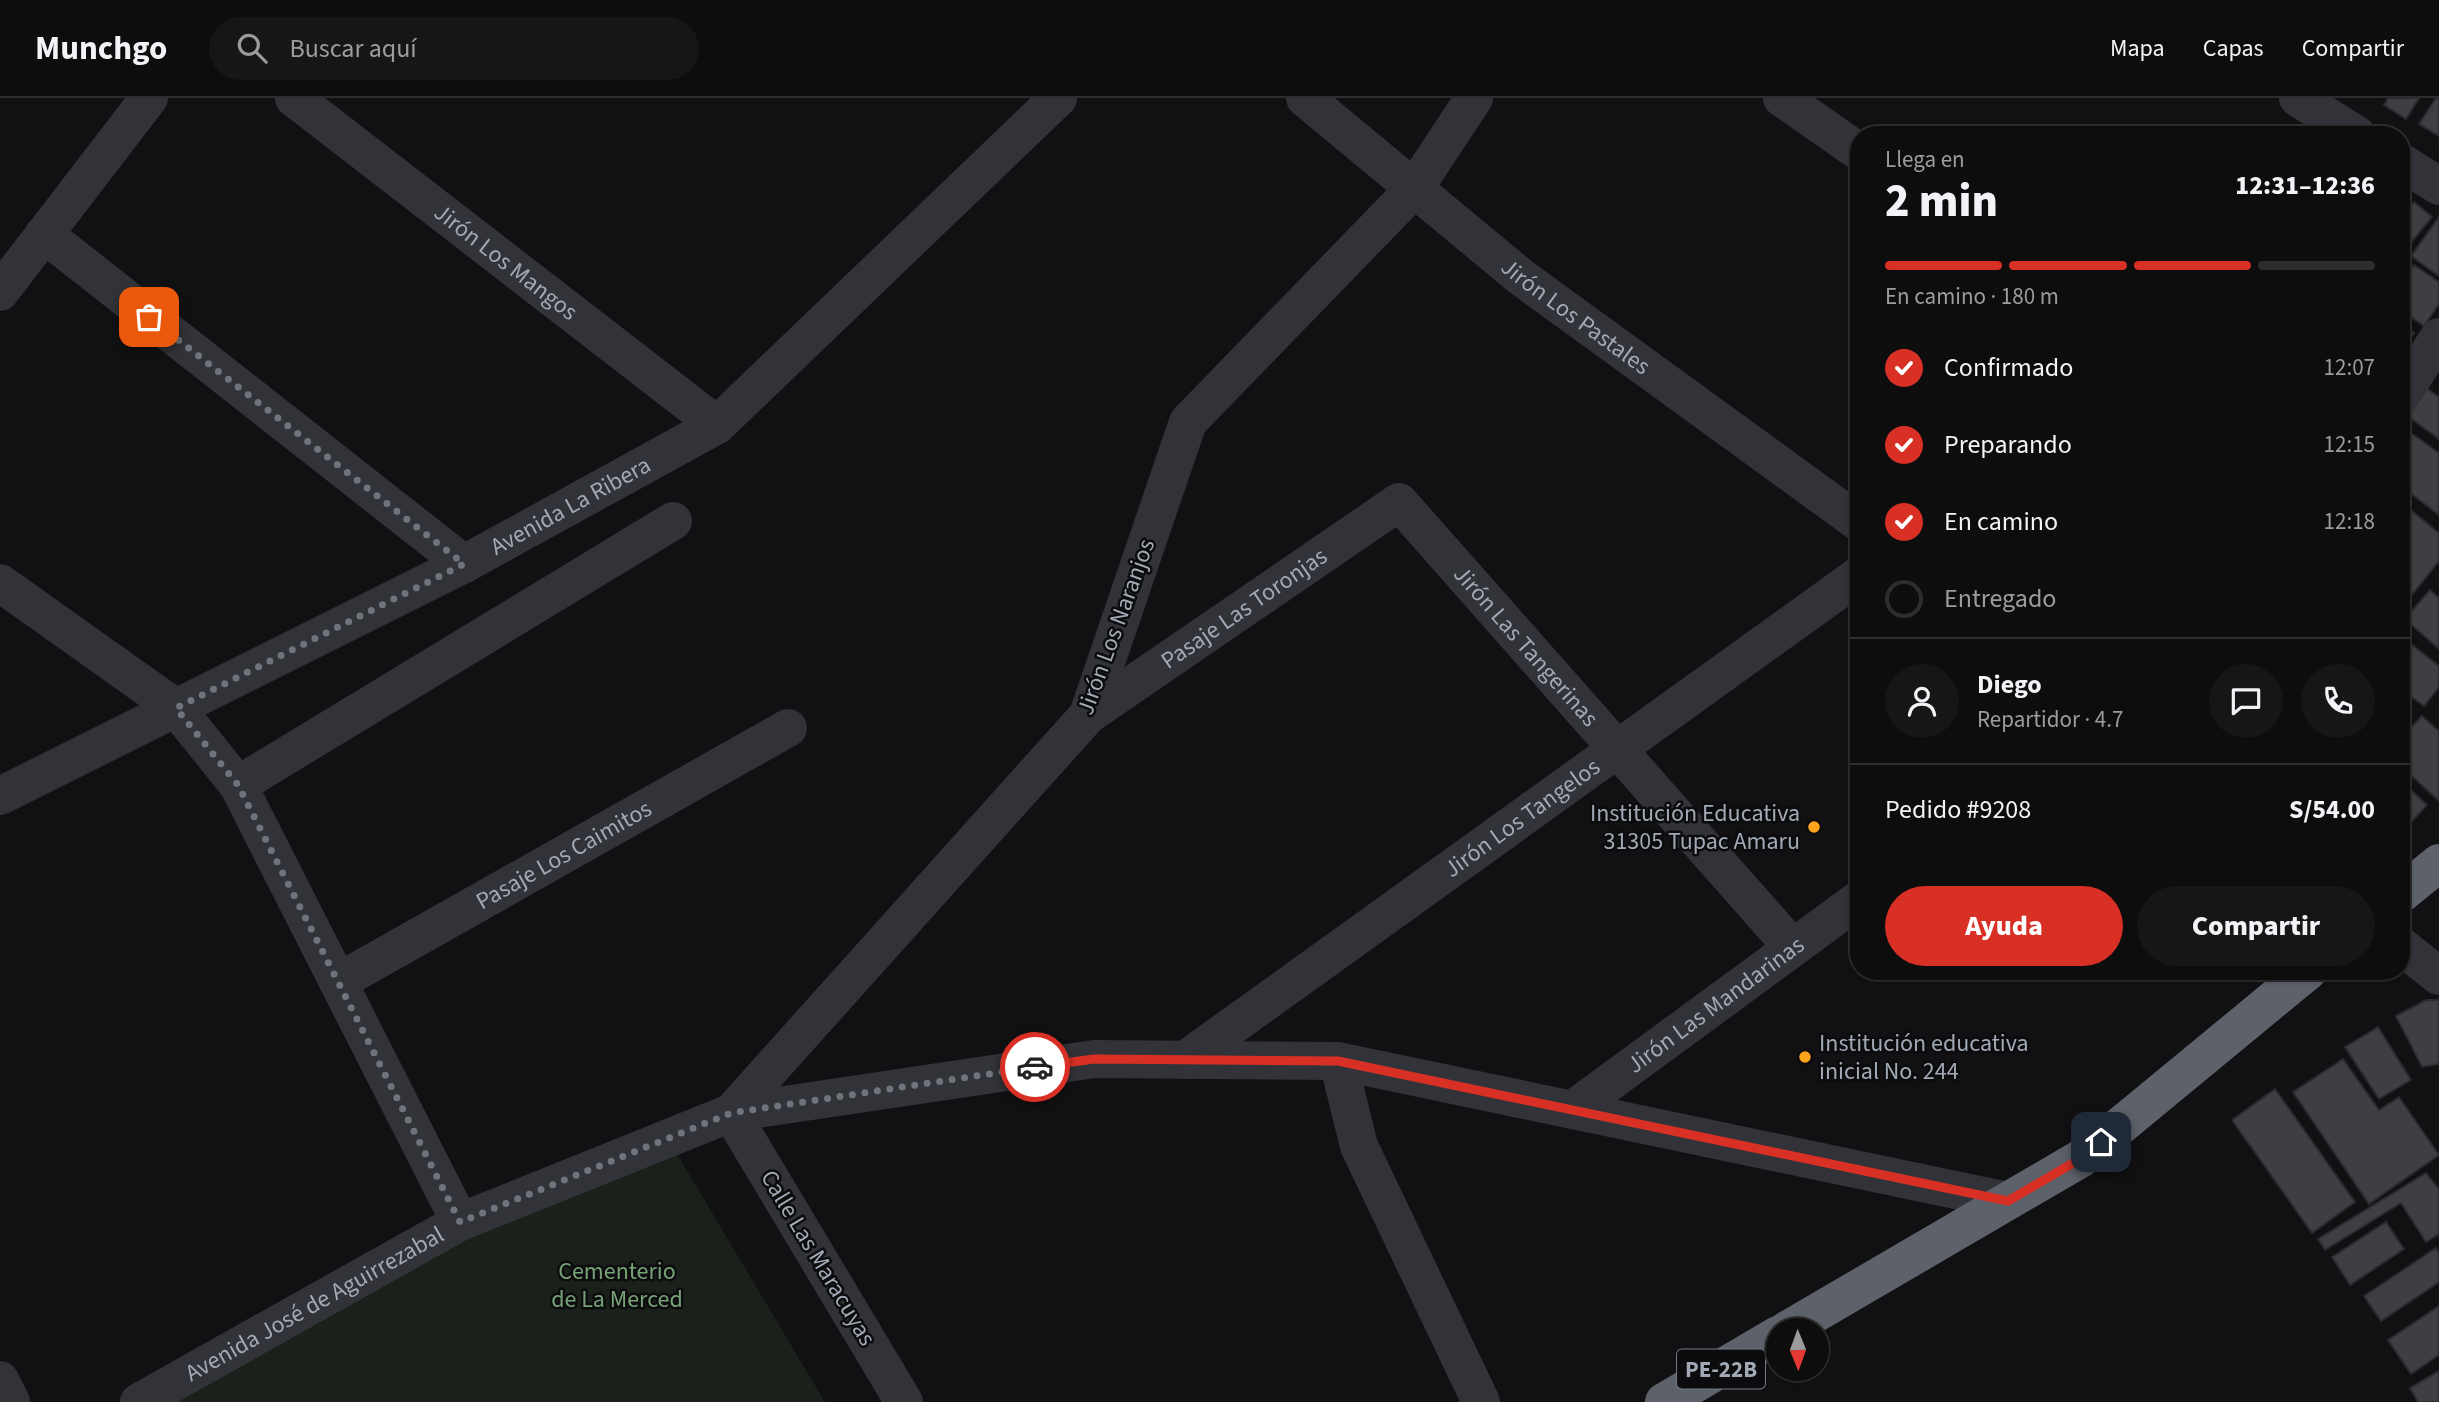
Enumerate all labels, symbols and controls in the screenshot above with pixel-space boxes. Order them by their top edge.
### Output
search box [209,17,699,80]
text: Munchgo [35,25,167,72]
icon: search [233,29,271,67]
text: Buscar aquí [289,30,417,67]
text: Mapa [2110,31,2165,66]
text: Capas [2203,31,2264,66]
text: Compartir [2302,31,2404,66]
text: Llega en [1885,143,1965,176]
text: 12:31–12:36 [2235,167,2375,204]
text: 2 min [1885,169,1998,234]
street label: Jirón Los Mangos [427,195,585,329]
street label: Jirón Los Pastales [1493,250,1658,383]
text: En camino · 180 m [1885,280,2059,313]
pin [119,287,179,347]
icon: bag [130,298,168,336]
icon: check [1885,349,1923,387]
text: Confirmado [1944,349,2073,386]
text: 12:07 [2324,351,2375,384]
icon: check [1885,426,1923,464]
text: Preparando [1944,426,2072,463]
text: 12:15 [2324,428,2375,461]
street label: Avenida La Ribera [484,447,657,564]
icon: check [1885,503,1923,541]
text: En camino [1944,503,2058,540]
text: 12:18 [2324,505,2375,538]
street label: Jirón Los Naranjos [1068,534,1164,720]
street label: Pasaje Las Toronjas [1154,539,1334,678]
street label: Jirón Las Tangerinas [1445,558,1607,734]
text: Entregado [1944,580,2056,617]
button: person [1885,664,1959,738]
button: chat [2209,664,2283,738]
button: phone [2301,664,2375,738]
text: Diego [1977,666,2042,703]
text: Repartidor · 4.7 [1977,703,2123,736]
street label: Jirón Los Tangelos [1437,750,1607,886]
street label: Pasaje Los Caimitos [469,791,658,918]
text: Pedido #9208 [1885,791,2031,828]
text: S/54.00 [2289,791,2375,828]
place label: Institución Educativa 31305 Tupac Amaru [1590,796,1800,859]
marker: Institución Educativa 31305 Tupac Amaru [1806,819,1822,835]
button: Ayuda [1885,886,2123,966]
button: Compartir [2137,886,2375,966]
street label: Jirón Las Mandarinas [1619,928,1812,1082]
place label: Institución educativa inicial No. 244 [1819,1026,2029,1089]
courier [1000,1032,1070,1102]
icon: car [1016,1048,1054,1086]
marker: Institución educativa inicial No. 244 [1797,1049,1813,1065]
pin [2071,1112,2131,1172]
icon: home [2082,1123,2120,1161]
street label: Calle Las Maracuyas [752,1163,884,1353]
street label: Avenida José de Aguirrezabal [178,1217,450,1390]
park label: Cementerio de La Merced [551,1254,683,1317]
north arrow [1766,1318,1829,1381]
map controls [1766,1318,1829,1381]
road number: PE-22B [1677,1350,1765,1388]

